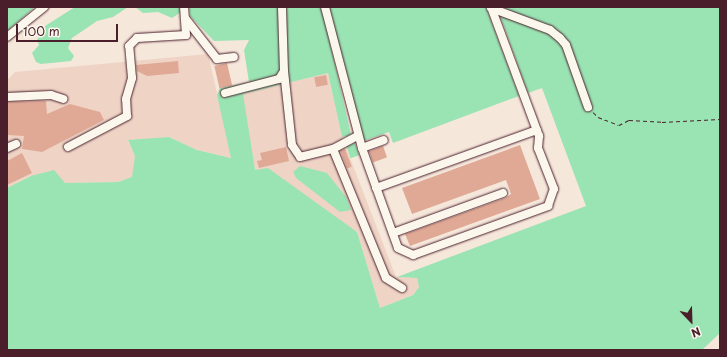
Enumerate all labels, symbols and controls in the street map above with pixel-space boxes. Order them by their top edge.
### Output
scale bar [18,16,120,42]
text: 100 m [23,22,60,40]
north arrow [671,301,711,341]
text: N [689,323,703,342]

